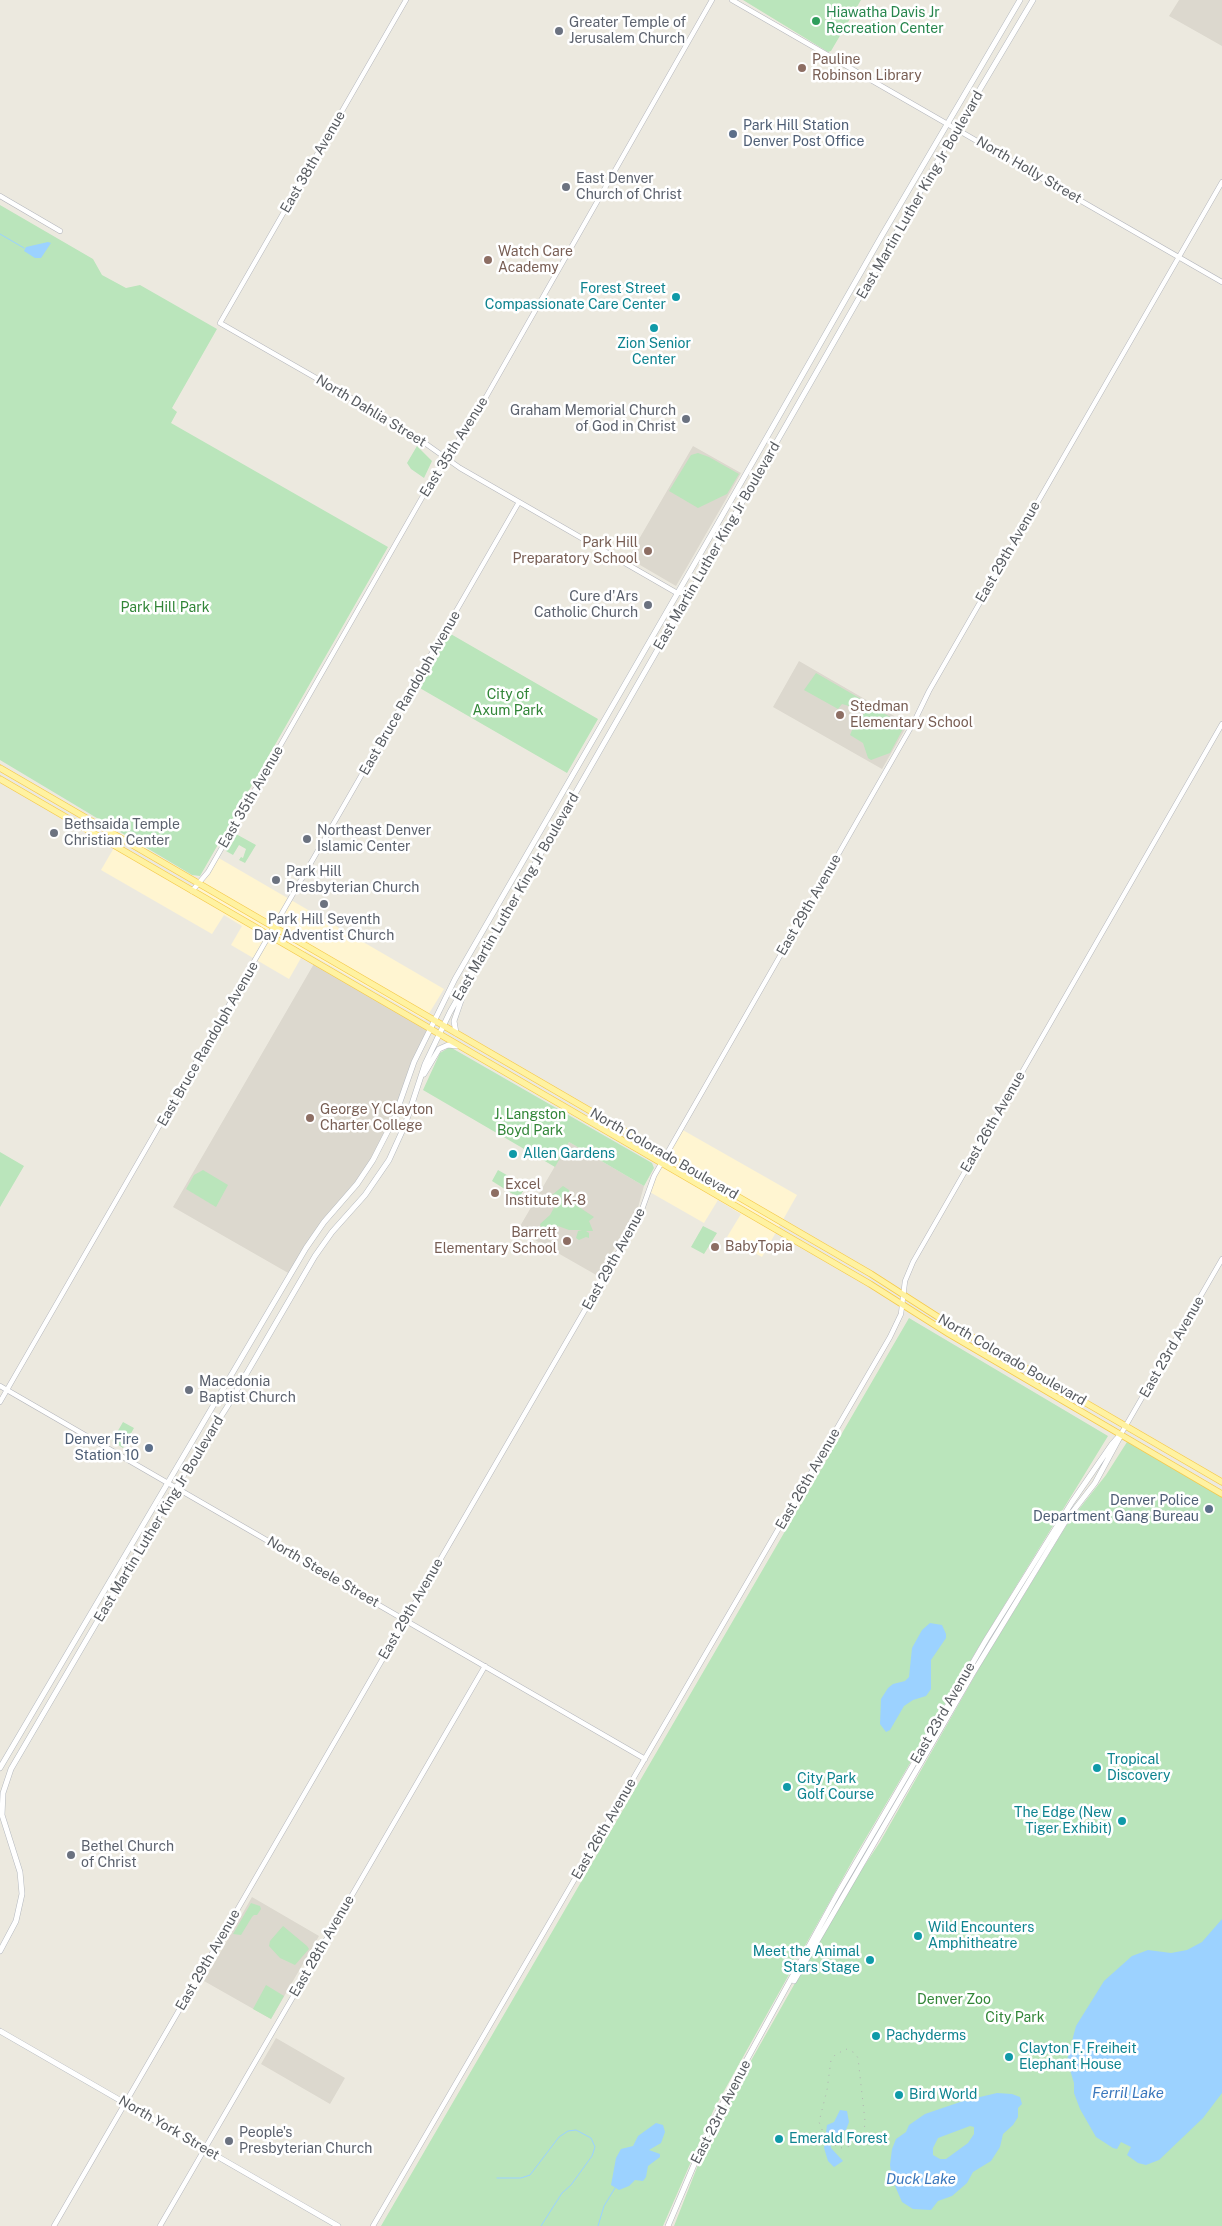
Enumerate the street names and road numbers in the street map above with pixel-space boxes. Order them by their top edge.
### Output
street label: East Martin Luther King Jr Boulevard [853,88,987,302]
street label: East 38th Avenue [277,108,349,216]
street label: North Holly Street [973,133,1085,207]
street label: North Dahlia Street [313,371,429,451]
street label: East 35th Avenue [416,394,492,500]
street label: East Martin Luther King Jr Boulevard [650,439,784,653]
street label: East 29th Avenue [972,498,1044,606]
street label: East Bruce Randolph Avenue [356,608,464,778]
street label: East 35th Avenue [215,743,287,851]
street label: East Martin Luther King Jr Boulevard [449,790,583,1004]
street label: East 29th Avenue [773,851,845,959]
street label: East Bruce Randolph Avenue [154,959,262,1129]
street label: East 26th Avenue [957,1068,1029,1176]
street label: North Colorado Boulevard [587,1105,741,1203]
street label: East 29th Avenue [579,1205,649,1313]
street label: East 23rd Avenue [1136,1293,1208,1401]
street label: North Colorado Boulevard [935,1311,1089,1409]
street label: East Martin Luther King Jr Boulevard [91,1413,227,1625]
street label: East 26th Avenue [772,1425,844,1533]
street label: North Steele Street [264,1533,382,1611]
street label: East 29th Avenue [375,1555,447,1663]
street label: East 23rd Avenue [907,1659,979,1767]
street label: East 26th Avenue [568,1775,640,1883]
street label: East 28th Avenue [286,1892,358,2000]
street label: East 29th Avenue [172,1906,244,2014]
street label: East 23rd Avenue [688,2057,754,2167]
street label: North York Street [116,2092,222,2164]

